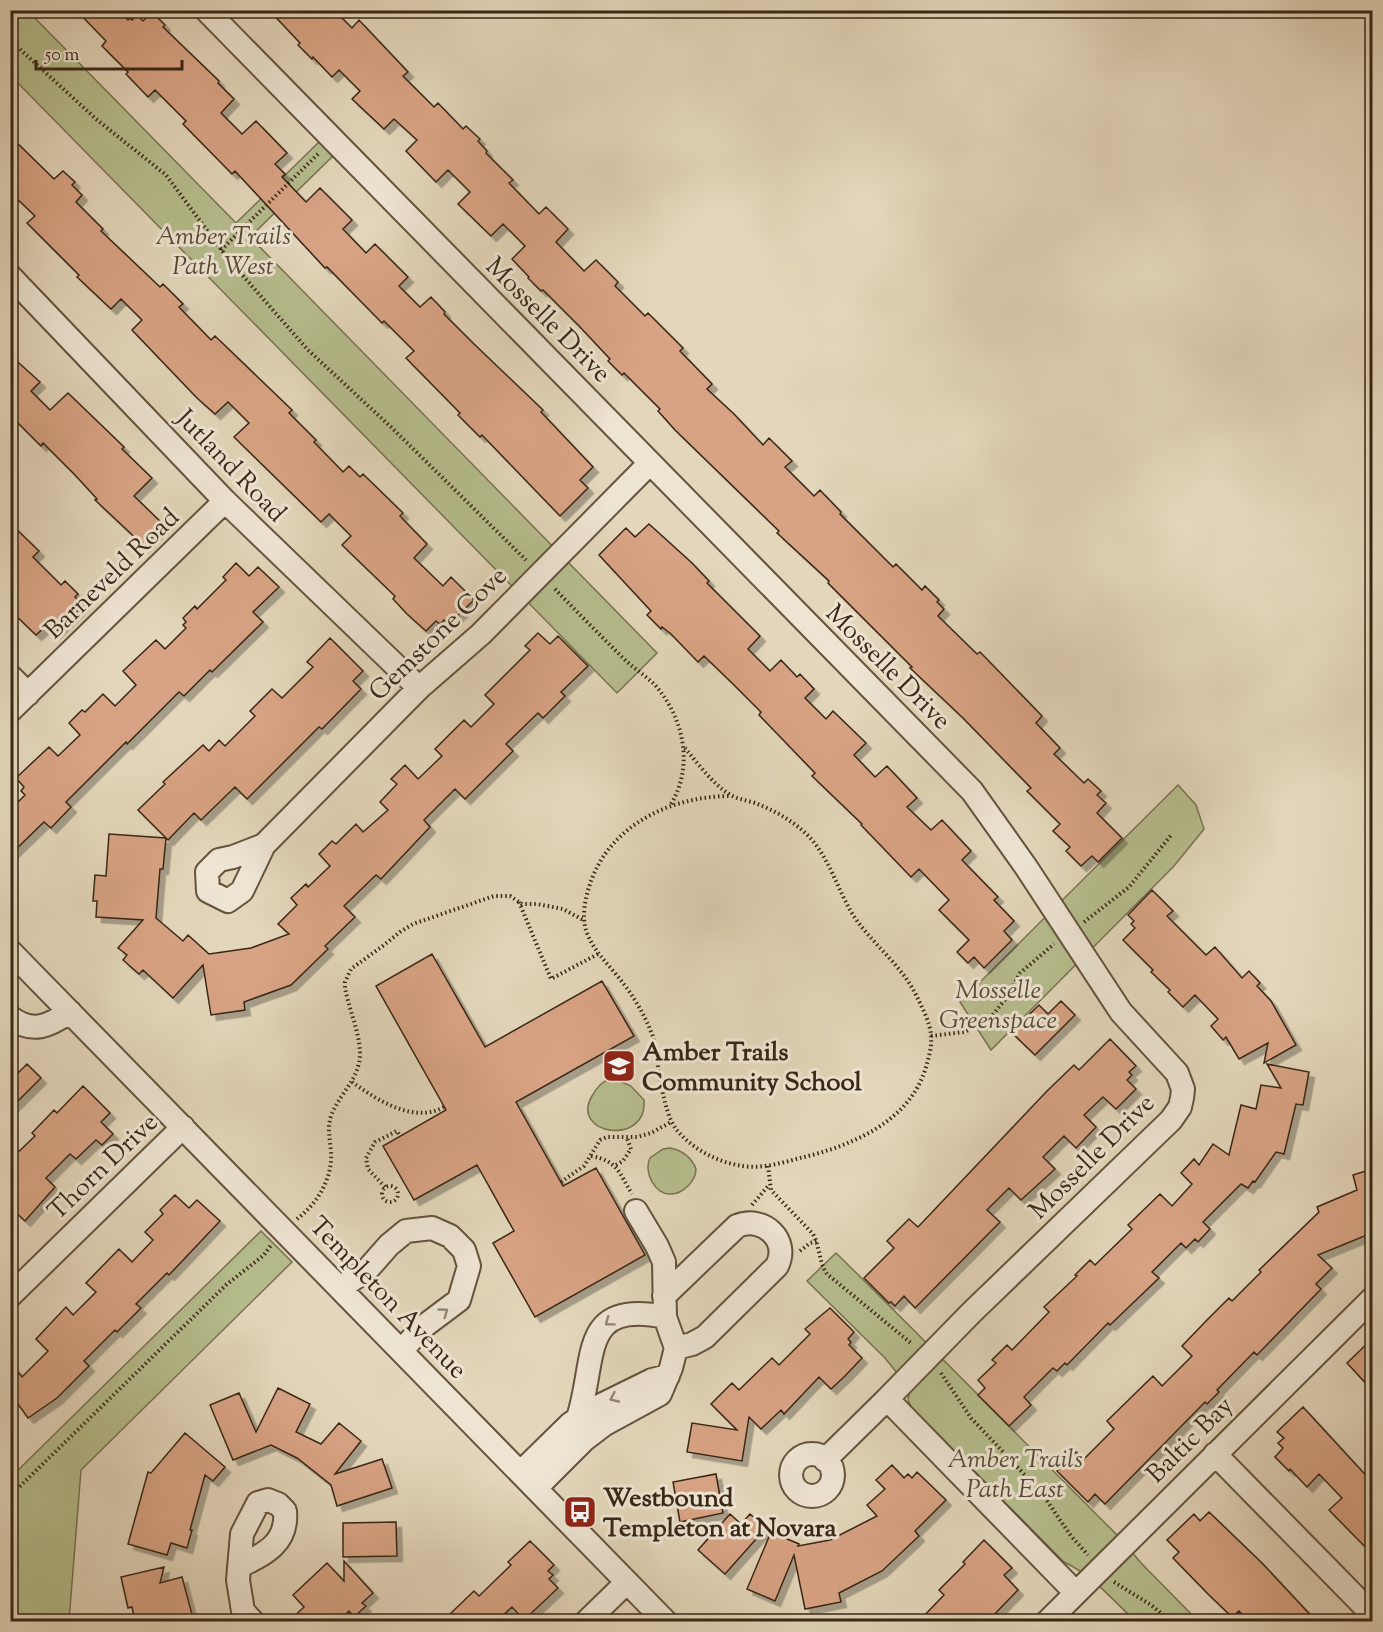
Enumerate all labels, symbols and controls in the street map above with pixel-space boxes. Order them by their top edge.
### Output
scale bar [36,33,182,71]
text: 50 m [44,43,80,69]
park label: Amber Trails Path West [155,219,291,286]
street label: Mosselle Drive [476,249,619,392]
street label: Jutland Road [165,400,294,532]
street label: Barneveld Road [37,500,189,649]
street label: Gemstone Cove [361,559,516,711]
street label: Mosselle Drive [816,596,959,739]
park label: Mosselle Greenspace [939,973,1057,1040]
place label: Amber Trails Community School [642,1035,863,1102]
school or university icon: Amber Trails Community School [601,1048,637,1084]
street label: Mosselle Drive [1021,1086,1164,1229]
street label: Thorn Drive [40,1106,167,1230]
street label: Templeton Avenue [300,1209,475,1388]
one-way arrow [438,1308,449,1319]
one-way arrow [605,1315,616,1326]
street label: Baltic Bay [1139,1389,1243,1493]
one-way arrow [609,1391,620,1403]
park label: Amber Trails Path East [947,1442,1083,1509]
place label: Westbound Templeton at Novara [603,1481,837,1548]
bus stop icon: Westbound Templeton at Novara [562,1494,598,1530]

